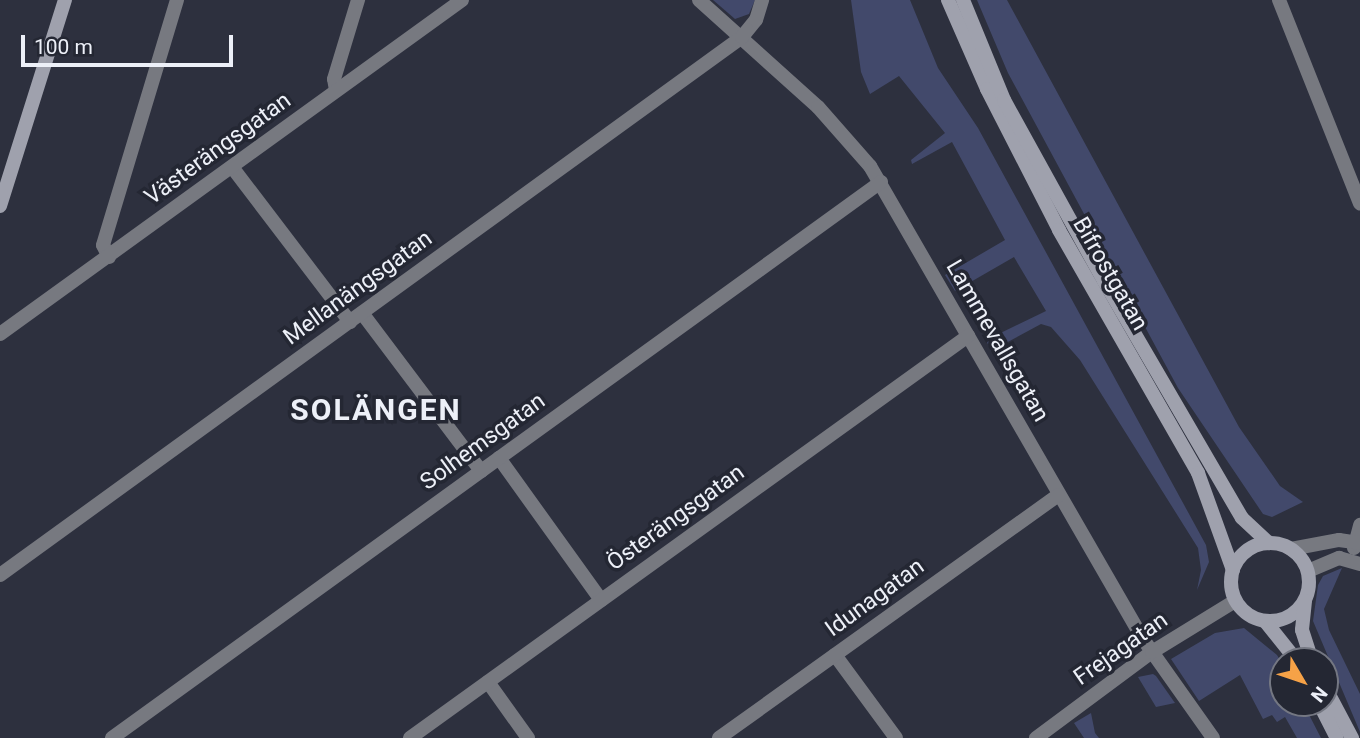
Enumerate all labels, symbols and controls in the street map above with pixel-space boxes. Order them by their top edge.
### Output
scale bar [24,21,236,65]
text: 100 m [34,35,93,59]
street label: Västerängsgatan [140,87,296,211]
street label: Bifrostgatan [1067,212,1153,336]
street label: Mellanängsgatan [278,225,438,351]
street label: Lammevallsgatan [940,255,1054,427]
street label: Solhemsgatan [415,388,551,496]
district label: SOLÄNGEN [291,392,461,428]
street label: Österängsgatan [602,459,750,577]
street label: Idunagatan [820,553,930,643]
street label: Frejagatan [1069,607,1173,691]
north arrow [1269,647,1339,717]
text: N [1306,682,1332,707]

